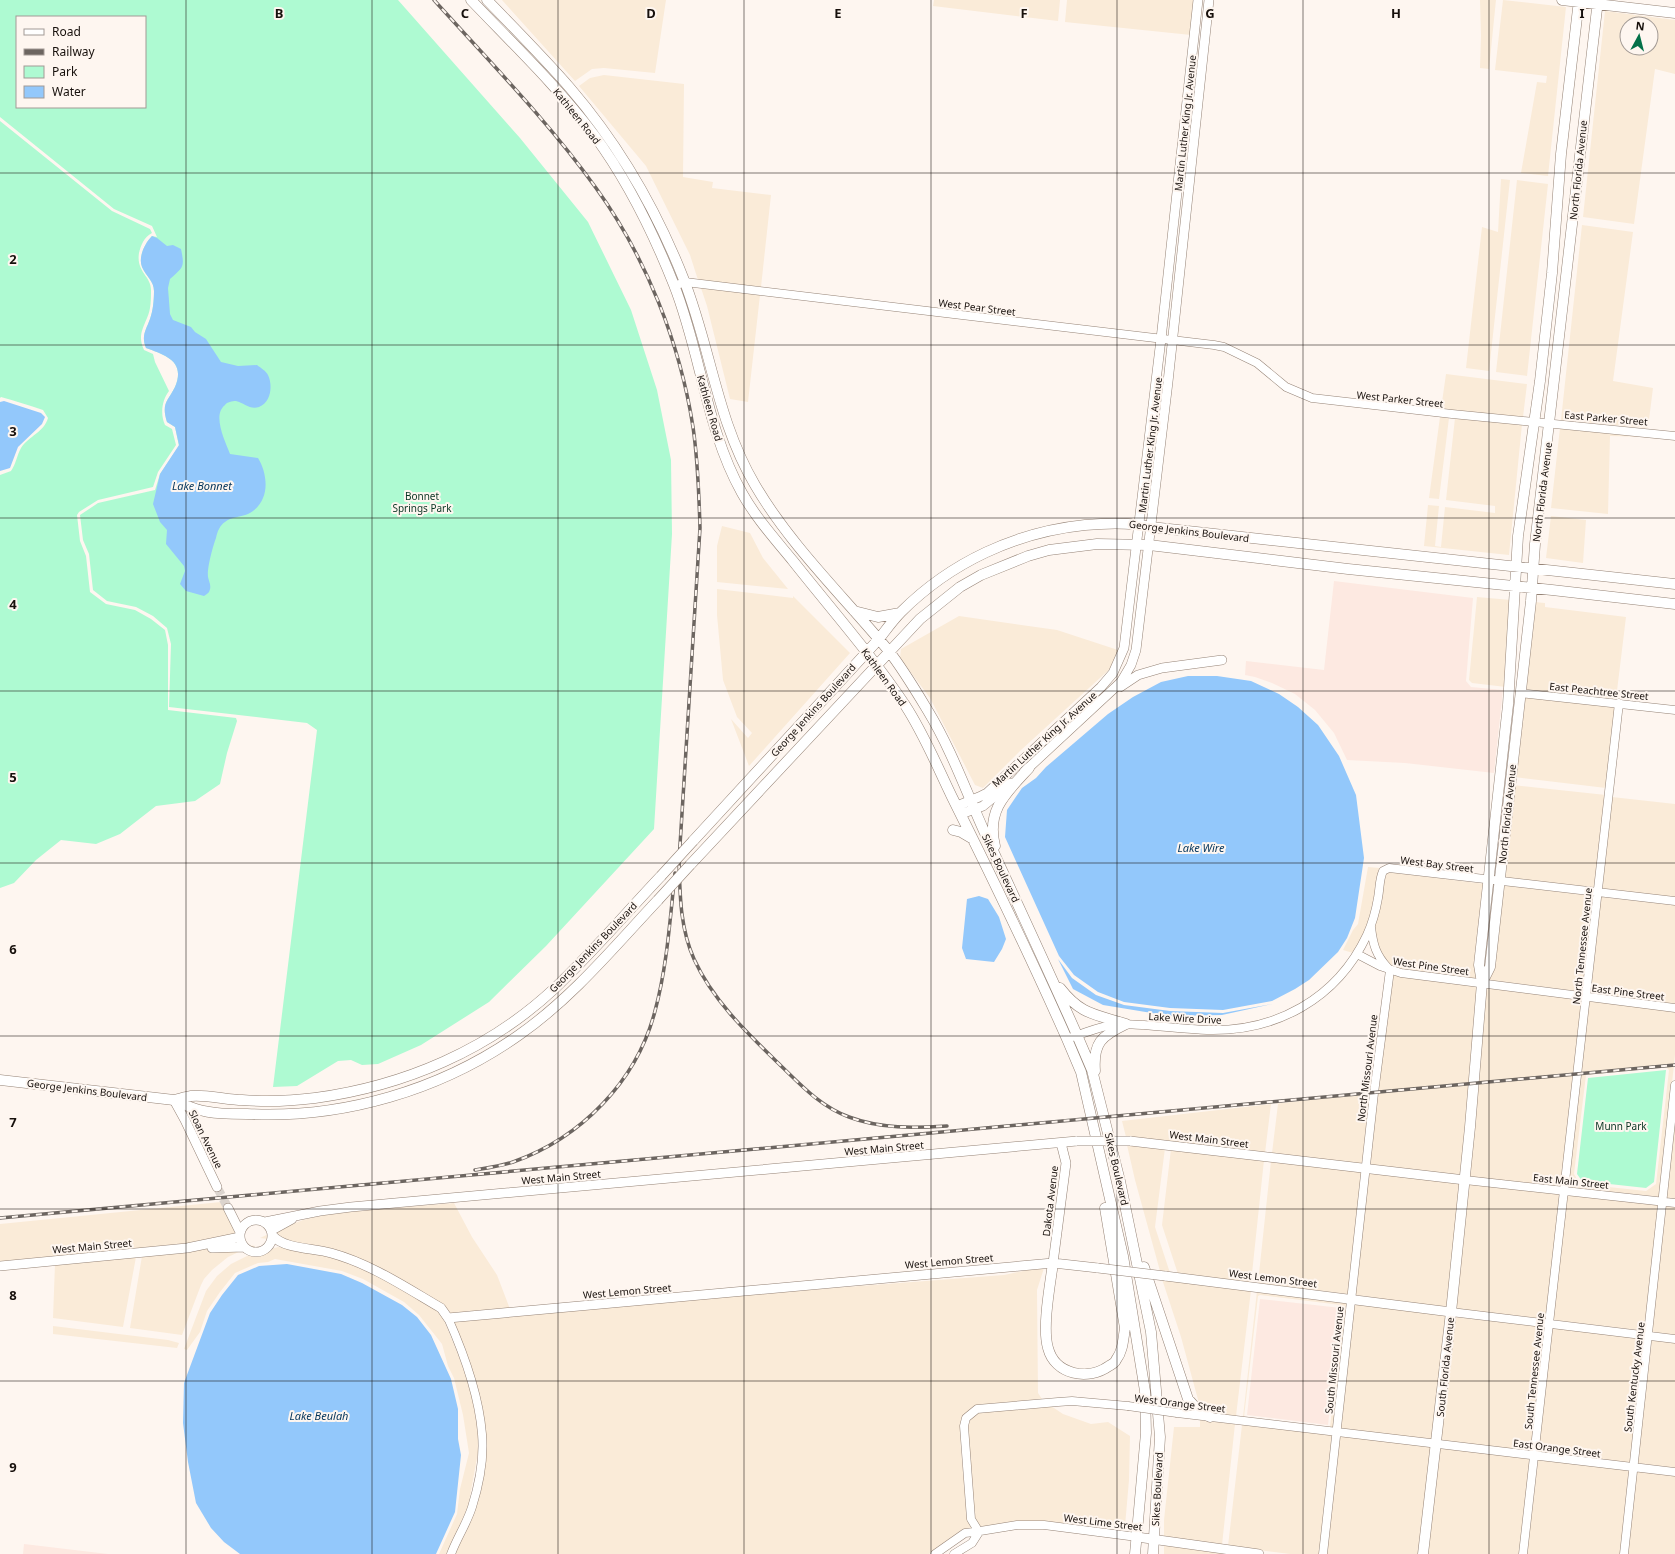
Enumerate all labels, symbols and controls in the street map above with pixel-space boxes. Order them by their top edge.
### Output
text: B [275,4,283,22]
text: C [461,4,469,22]
text: D [646,4,656,22]
text: E [834,4,842,22]
text: F [1020,4,1028,22]
text: G [1205,4,1215,22]
text: H [1391,4,1401,22]
text: I [1579,4,1585,22]
legend [16,16,146,108]
north arrow [1619,16,1659,56]
text: N [1635,18,1646,34]
text: Road [52,23,81,40]
text: Railway [52,43,96,60]
street label: Martin Luther King Jr. Avenue [1171,54,1199,192]
text: Park [52,63,78,80]
text: Water [52,83,86,100]
street label: Kathleen Road [550,85,604,147]
street label: North Florida Avenue [1566,119,1590,221]
text: 2 [9,250,17,268]
street label: West Pear Street [938,295,1017,319]
street label: Kathleen Road [694,373,726,443]
street label: Martin Luther King Jr. Avenue [1135,376,1165,514]
street label: West Parker Street [1356,387,1444,411]
street label: East Parker Street [1564,407,1649,429]
text: 3 [9,422,17,440]
street label: North Florida Avenue [1529,441,1555,543]
water label: Lake Bonnet [172,478,232,493]
park label: Bonnet Springs Park [392,489,452,515]
street label: George Jenkins Boulevard [1128,517,1250,545]
text: 4 [9,595,17,613]
street label: Kathleen Road [858,645,910,709]
street label: George Jenkins Boulevard [767,660,859,760]
street label: East Peachtree Street [1549,679,1650,703]
street label: Martin Luther King Jr. Avenue [989,688,1100,790]
street label: North Florida Avenue [1495,763,1519,865]
text: 5 [9,768,17,786]
street label: Sikes Boulevard [979,832,1023,904]
water label: Lake Wire [1178,840,1225,855]
street label: West Bay Street [1400,853,1475,875]
street label: North Tennessee Avenue [1569,887,1595,1005]
street label: George Jenkins Boulevard [546,899,640,995]
text: 6 [9,940,17,958]
street label: West Pine Street [1392,954,1470,978]
street label: East Pine Street [1591,981,1666,1003]
street label: Lake Wire Drive [1148,1009,1222,1027]
street label: North Missouri Avenue [1353,1013,1381,1122]
street label: George Jenkins Boulevard [26,1076,148,1104]
street label: Sloan Avenue [186,1107,226,1171]
text: 7 [9,1113,17,1131]
park label: Munn Park [1595,1119,1647,1133]
street label: West Main Street [1169,1127,1250,1151]
street label: Sikes Boulevard [1102,1131,1132,1207]
street label: West Main Street [844,1138,925,1158]
street label: Dakota Avenue [1039,1164,1061,1237]
street label: West Main Street [521,1167,602,1187]
street label: East Main Street [1532,1170,1610,1192]
street label: West Main Street [52,1236,133,1256]
street label: West Lemon Street [904,1250,994,1272]
street label: West Lemon Street [1228,1266,1318,1290]
street label: West Lemon Street [582,1280,672,1302]
text: 8 [9,1286,17,1304]
street label: South Missouri Avenue [1321,1305,1347,1414]
street label: South Tennessee Avenue [1521,1312,1547,1430]
street label: South Florida Avenue [1433,1316,1457,1418]
street label: South Kentucky Avenue [1620,1321,1648,1433]
street label: West Orange Street [1134,1390,1227,1416]
water label: Lake Beulah [290,1408,349,1423]
street label: East Orange Street [1512,1436,1602,1460]
street label: Sikes Boulevard [1148,1452,1166,1526]
text: 9 [9,1458,17,1476]
street label: West Lime Street [1063,1510,1143,1534]

